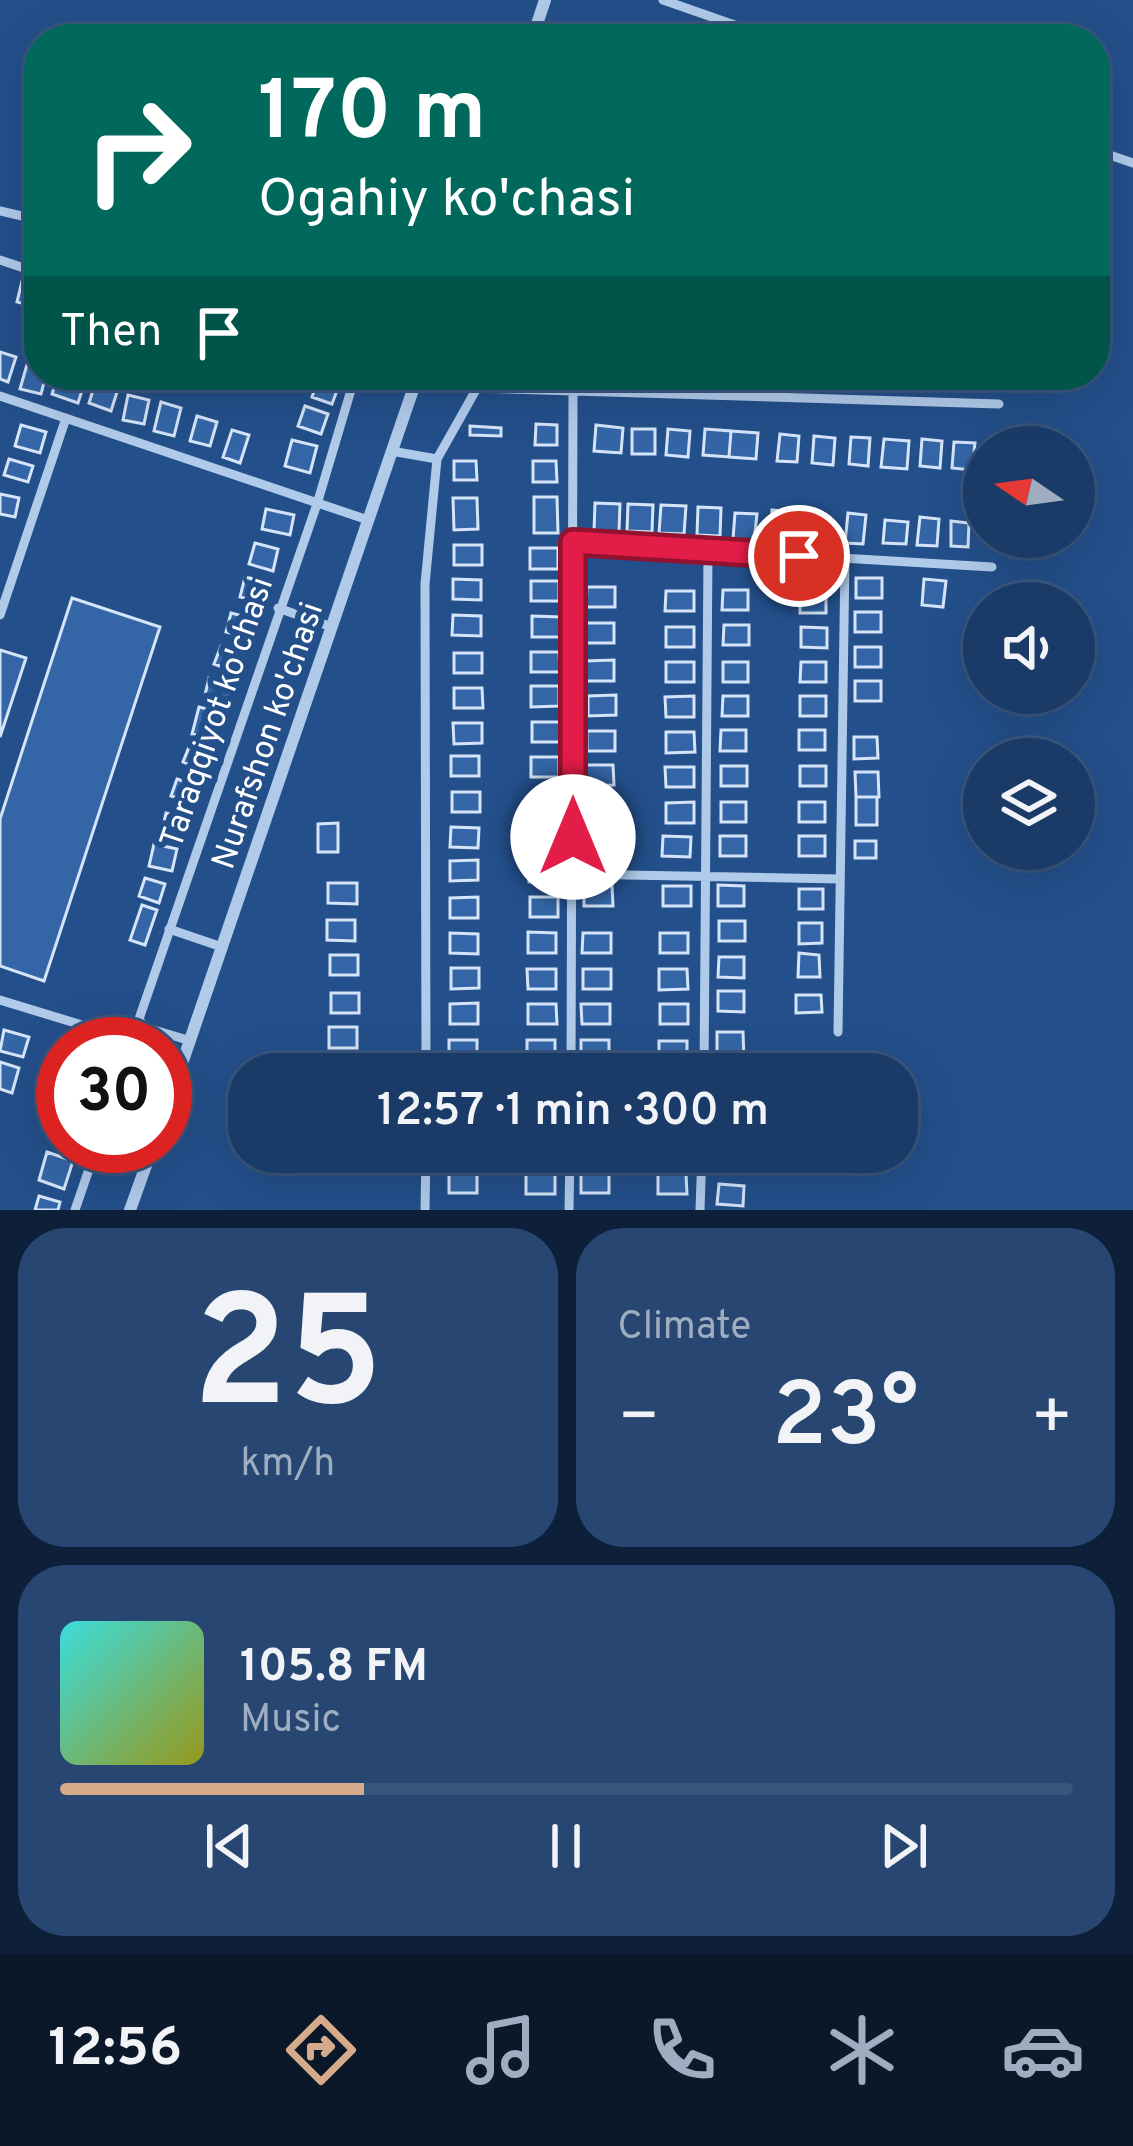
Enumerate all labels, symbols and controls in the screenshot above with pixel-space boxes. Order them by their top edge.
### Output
text: 170 m [258,63,486,169]
icon: right [60,72,216,228]
text: Ogahiy ko'chasi [258,167,635,236]
icon: arrive [186,300,252,366]
text: Then [60,305,162,362]
north arrow [963,426,1095,558]
map controls [963,426,1095,870]
pin [748,505,850,607]
icon: arrive [766,523,832,589]
street label: Taraqqiyot ko'chasi [153,572,285,855]
button: sound [963,582,1095,714]
street label: Nurafshon ko'chasi [204,597,335,875]
button: layers [963,738,1095,870]
position arrow [510,774,636,900]
speed limit sign: 30 [36,1017,192,1173]
text: 12:57 · 1 min · 300 m [377,1084,769,1141]
text: 25 [192,1264,383,1462]
text: Climate [618,1304,751,1353]
text: 23° [772,1364,918,1477]
text: − [618,1379,660,1462]
text: + [1030,1379,1073,1462]
text: km/h [240,1441,335,1490]
text: 105.8 FM [240,1640,428,1697]
text: Music [240,1697,341,1746]
icon: previous [196,1813,262,1879]
icon: pause [533,1813,599,1879]
icon: next [871,1813,937,1879]
icon: directions [279,2008,363,2092]
icon: music [459,2008,543,2092]
icon: phone [640,2008,724,2092]
icon: climate [820,2008,904,2092]
icon: car [1001,2008,1085,2092]
text: 12:56 [48,2016,182,2085]

